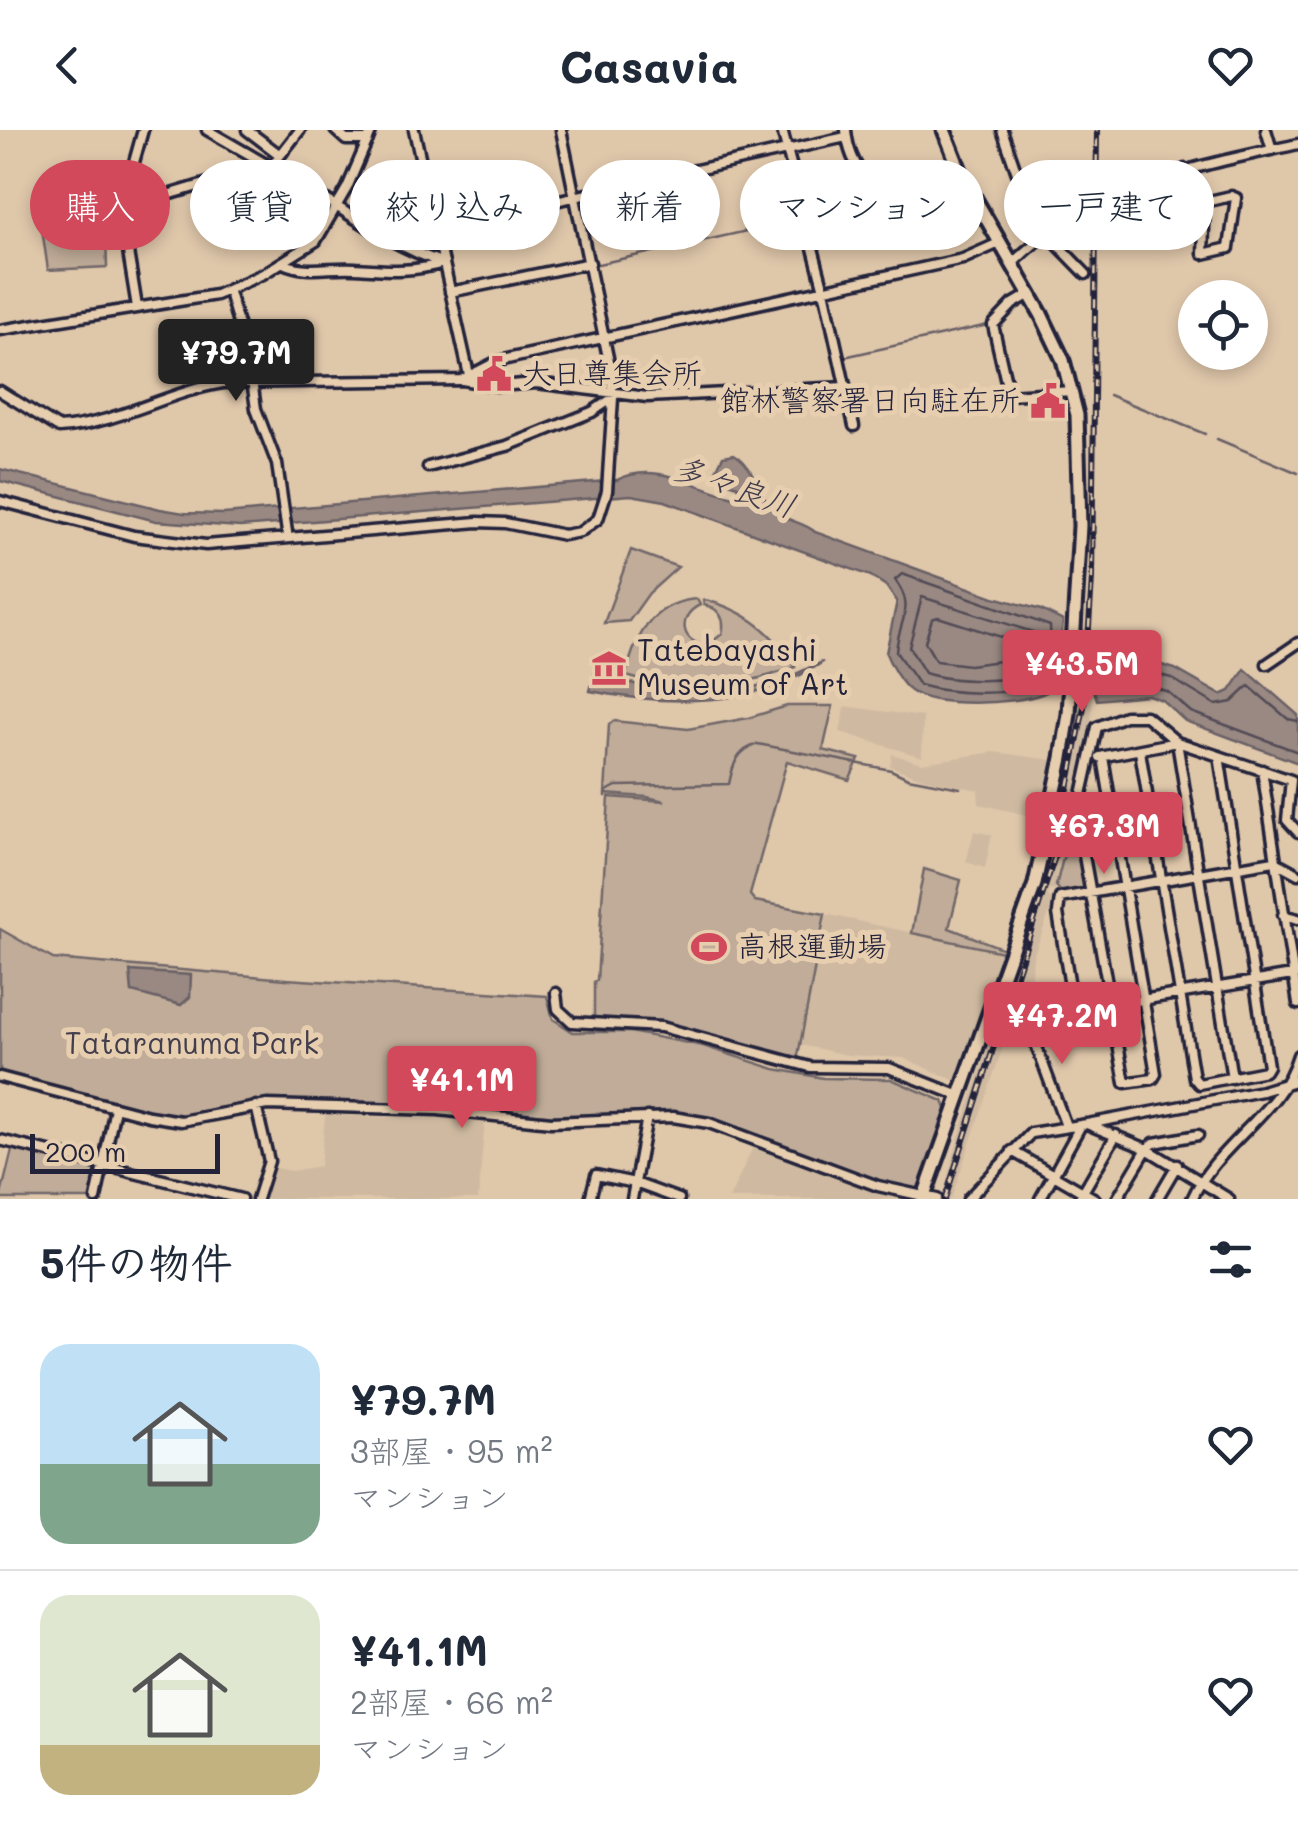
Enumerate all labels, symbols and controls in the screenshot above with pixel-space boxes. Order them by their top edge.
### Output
text: Casavia [560,36,738,94]
icon: back [40,38,95,93]
icon: heart [1203,38,1258,93]
chip: 購入 [30,160,170,250]
chip: 賃貸 [190,160,330,250]
chip: 絞り込み [350,160,560,250]
chip: 新着 [580,160,720,250]
chip: マンション [740,160,984,250]
chip: 一戸建て [1004,160,1214,250]
map controls [1178,280,1268,370]
button: locate [1178,280,1268,370]
pin: ¥79.7M [155,319,317,404]
text: ¥79.7M [180,330,292,372]
place label: 大日尊集会所 [522,352,702,392]
public building icon: 大日尊集会所 [475,355,513,393]
place label: 館林警察署日向駐在所 [720,379,1020,419]
public building icon: 館林警察署日向駐在所 [1029,382,1067,420]
water label: 多々良川 [667,444,802,526]
place label: Tatebayashi Museum of Art [637,629,848,703]
pin: ¥43.5M [1001,630,1163,715]
text: ¥43.5M [1025,641,1139,683]
museum icon: Tatebayashi Museum of Art [590,649,628,687]
pin: ¥67.3M [1023,792,1185,877]
text: ¥67.3M [1047,803,1161,845]
place label: 高根運動場 [737,925,887,965]
sports icon: 高根運動場 [690,928,728,966]
pin: ¥47.2M [981,982,1143,1067]
text: ¥47.2M [1006,993,1118,1035]
park label: Tataranuma Park [65,1022,319,1062]
pin: ¥41.1M [381,1046,543,1131]
text: ¥41.1M [409,1057,515,1099]
scale bar [30,1129,220,1174]
text: 200 m [45,1133,126,1169]
icon: filters [1203,1232,1258,1287]
text: 5件の物件 [40,1234,233,1289]
text: ¥79.7M [350,1371,496,1426]
icon: home [120,1384,240,1504]
icon: heart [1203,1417,1258,1472]
text: 3部屋 · 95 m² [350,1429,553,1471]
text: マンション [350,1475,509,1517]
text: ¥41.1M [350,1622,488,1677]
icon: home [120,1635,240,1755]
icon: heart [1203,1668,1258,1723]
text: 2部屋 · 66 m² [350,1680,553,1722]
text: マンション [350,1726,509,1768]

